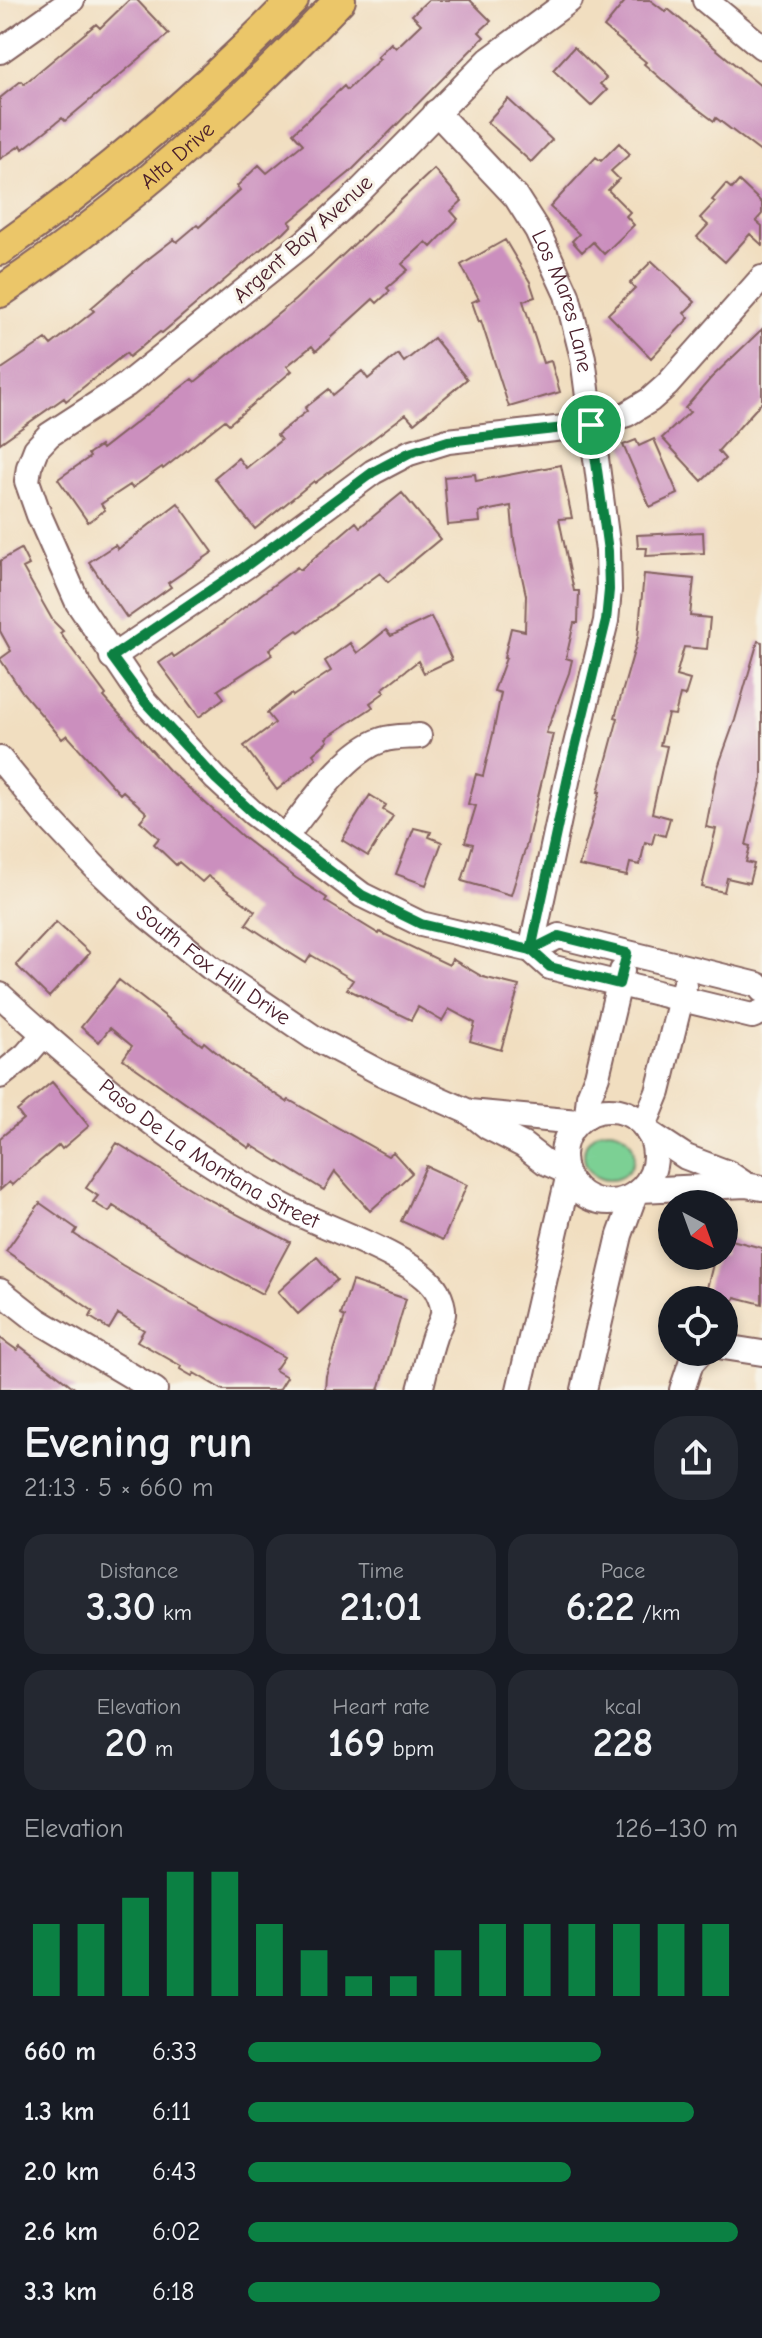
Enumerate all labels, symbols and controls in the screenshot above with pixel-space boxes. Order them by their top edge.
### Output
street label: Alta Drive [135,116,220,195]
street label: Argent Bay Avenue [228,170,378,308]
street label: Los Mares Lane [526,226,598,374]
pin [557,391,625,459]
icon: arrive [569,403,613,447]
street label: South Fox Hill Drive [130,899,296,1031]
street label: Paso De La Montana Street [94,1074,324,1235]
north arrow [658,1190,738,1270]
map controls [658,1190,738,1366]
button: locate [658,1286,738,1366]
button: share [654,1416,738,1500]
text: Evening run [24,1417,252,1468]
text: 21:13 · 5 × 660 m [24,1473,213,1503]
text: Distance [100,1558,178,1584]
text: Time [358,1558,404,1584]
text: Pace [601,1558,645,1584]
text: 3.30 [86,1584,156,1630]
text: 21:01 [340,1584,422,1630]
text: 6:22 [566,1584,635,1630]
text: km [156,1600,192,1626]
text: /km [635,1600,680,1626]
text: Elevation [97,1694,181,1720]
text: Heart rate [333,1694,430,1720]
text: kcal [605,1694,641,1720]
text: 20 [105,1720,148,1766]
text: 169 [328,1720,385,1766]
text: 228 [593,1720,653,1766]
text: m [148,1736,173,1762]
text: bpm [385,1736,434,1762]
text: Elevation [24,1814,124,1844]
text: 126–130 m [615,1814,738,1844]
text: 660 m [24,2037,96,2067]
text: 6:33 [152,2037,197,2067]
text: 1.3 km [24,2097,94,2127]
text: 6:11 [152,2097,191,2127]
text: 2.0 km [24,2157,99,2187]
text: 6:43 [152,2157,197,2187]
text: 2.6 km [24,2217,98,2247]
text: 6:02 [152,2217,200,2247]
text: 3.3 km [24,2277,97,2307]
text: 6:18 [152,2277,194,2307]

